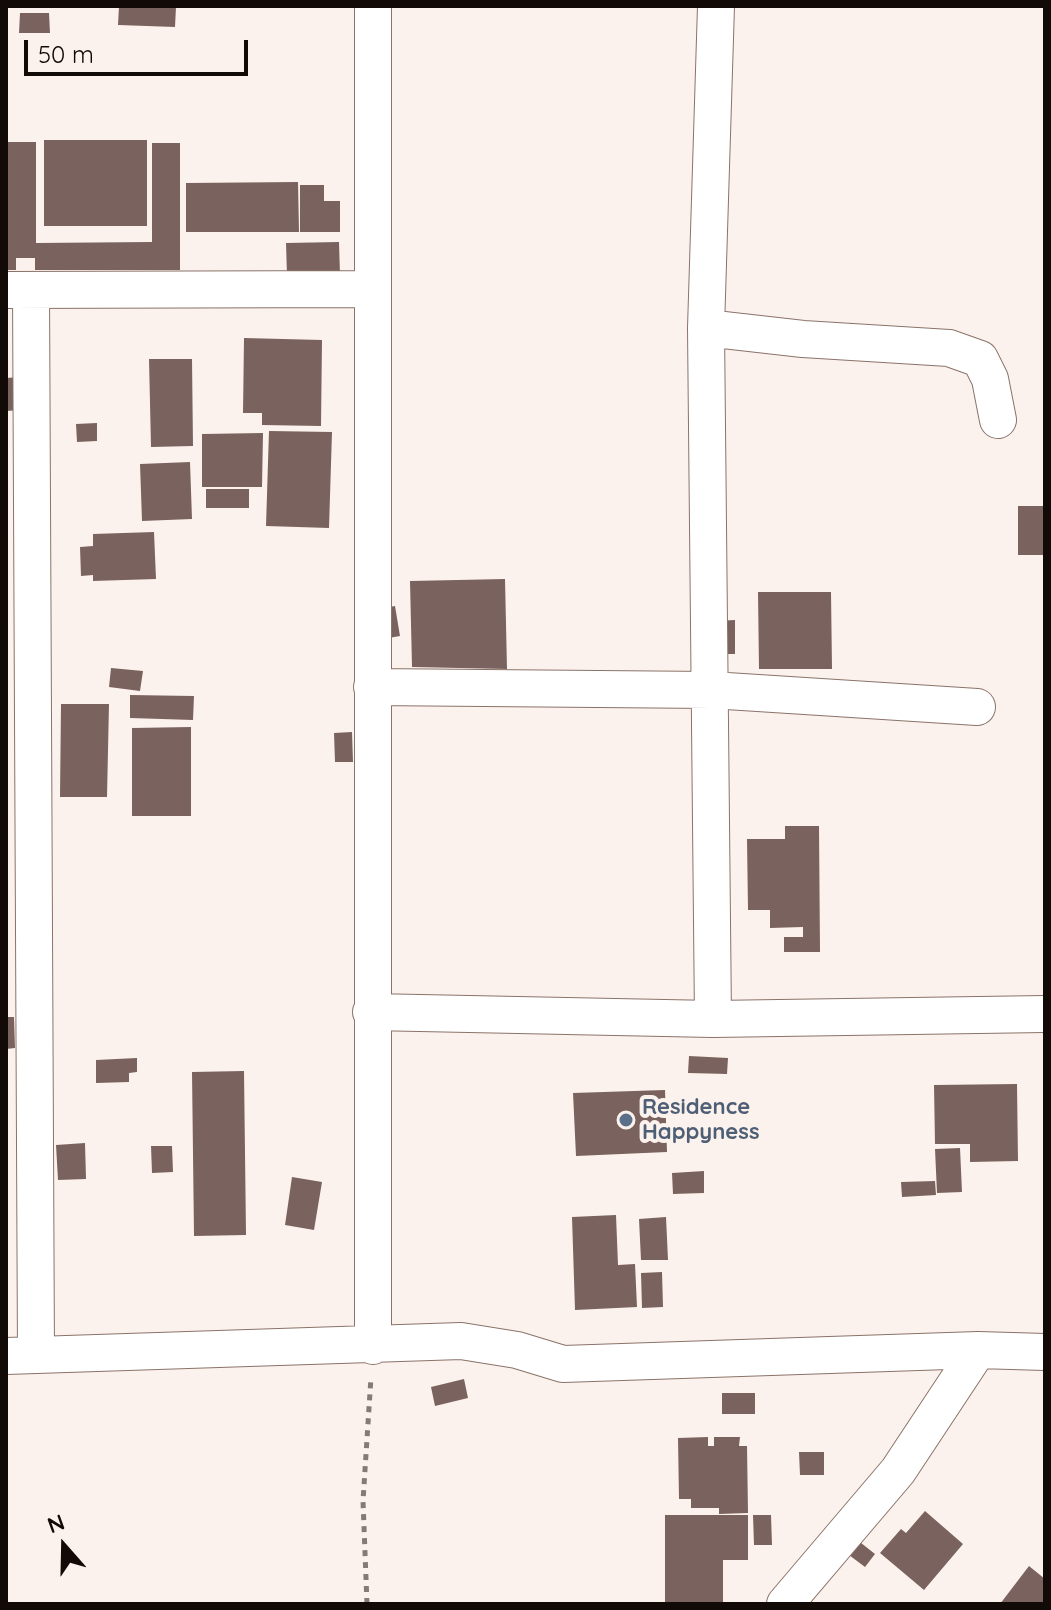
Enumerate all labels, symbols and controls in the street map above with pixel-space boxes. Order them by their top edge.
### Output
scale bar [28,24,252,74]
text: 50 m [38,39,94,69]
place label: Residence Happyness [642,1094,759,1146]
marker: Residence Happyness [617,1111,635,1129]
north arrow [24,1506,104,1586]
text: N [43,1508,68,1539]

